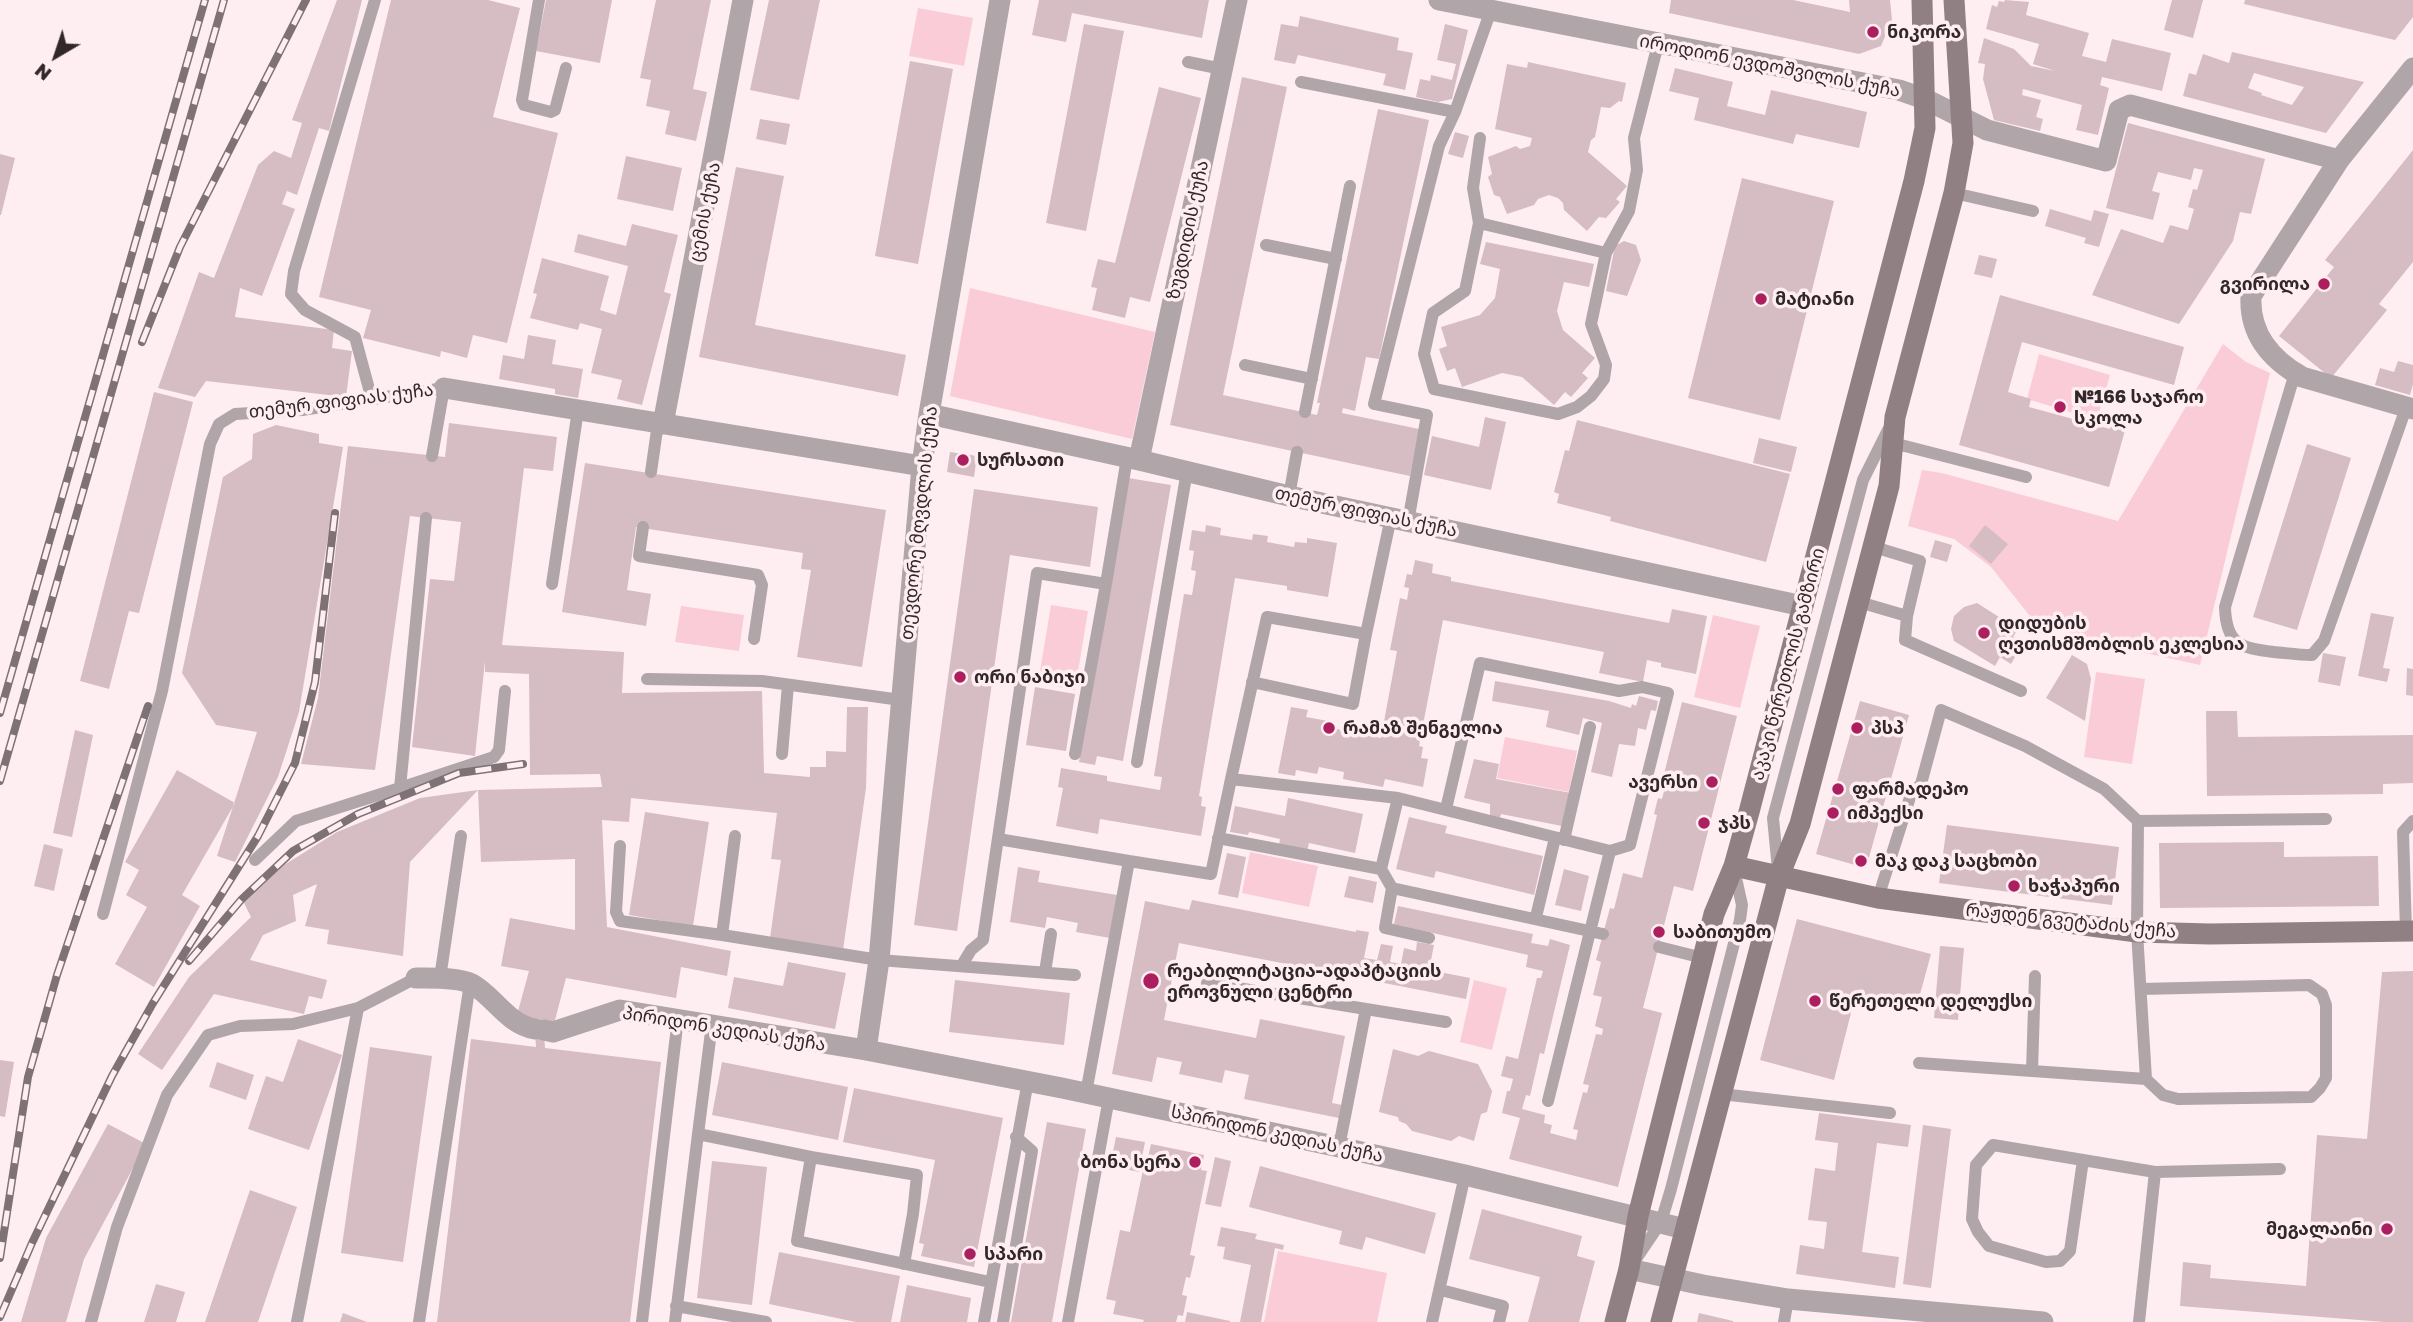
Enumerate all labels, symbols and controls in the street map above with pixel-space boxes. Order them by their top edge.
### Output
north arrow [21,21,91,91]
place label: ნიკორა [1887,21,1961,43]
marker: ნიკორა [1865,24,1881,40]
street label: იროდიონ ევდოშვილის ქუჩა [1638,30,1902,102]
text: N [30,59,55,86]
street label: ზუგდიდის ქუჩა [1163,158,1213,302]
street label: ცემის ქუჩა [685,160,725,264]
place label: გვირილა [2220,273,2310,295]
marker: გვირილა [2316,276,2332,292]
place label: მატიანი [1775,288,1854,310]
marker: მატიანი [1753,291,1769,307]
street label: თემურ ფიფიას ქუჩა [247,379,435,423]
place label: №166 საჯარო სკოლა [2074,386,2204,428]
marker: №166 საჯარო სკოლა [2052,399,2068,415]
street label: თევდორე მღვდლის ქუჩა [896,405,942,641]
place label: სურსათი [977,449,1064,471]
marker: სურსათი [955,452,971,468]
street label: თემურ ფიფიას ქუჩა [1273,482,1459,542]
street label: აკაკი წერეთლის გამზირი [1747,546,1829,782]
place label: დიდუბის ღვთისმშობლის ეკლესია [1998,612,2245,654]
marker: დიდუბის ღვთისმშობლის ეკლესია [1976,625,1992,641]
place label: ორი ნაბიჯი [974,666,1085,688]
marker: ორი ნაბიჯი [952,669,968,685]
place label: რამაზ შენგელია [1343,717,1503,739]
place label: პსპ [1871,717,1904,739]
marker: რამაზ შენგელია [1321,720,1337,736]
marker: პსპ [1849,720,1865,736]
place label: ავერსი [1628,771,1698,793]
marker: ავერსი [1704,774,1720,790]
place label: ფარმადეპო [1852,778,1969,800]
marker: ფარმადეპო [1830,781,1846,797]
place label: იმპექსი [1847,802,1924,824]
marker: იმპექსი [1825,805,1841,821]
place label: ჯპს [1718,812,1751,834]
marker: ჯპს [1696,815,1712,831]
place label: მაკ დაკ საცხობი [1875,850,2037,872]
marker: მაკ დაკ საცხობი [1853,853,1869,869]
place label: ხაჭაპური [2028,875,2120,897]
marker: ხაჭაპური [2006,878,2022,894]
street label: რაჟდენ გვეტაძის ქუჩა [1965,899,2177,943]
place label: საბითუმო [1673,921,1771,943]
marker: საბითუმო [1651,924,1667,940]
place label: რეაბილიტაცია-ადაპტაციის ეროვნული ცენტრი [1167,960,1441,1002]
marker: რეაბილიტაცია-ადაპტაციის ეროვნული ცენტრი [1141,971,1161,991]
place label: წერეთელი დელუქსი [1829,990,2032,1012]
marker: წერეთელი დელუქსი [1807,993,1823,1009]
street label: პირიდონ კედიას ქუჩა [621,1002,827,1056]
street label: სპირიდონ კედიას ქუჩა [1169,1101,1385,1167]
place label: ბონა სერა [1080,1151,1181,1173]
marker: ბონა სერა [1187,1154,1203,1170]
place label: მეგალაინი [2266,1218,2373,1240]
marker: მეგალაინი [2379,1221,2395,1237]
place label: სპარი [984,1243,1043,1265]
marker: სპარი [962,1246,978,1262]

